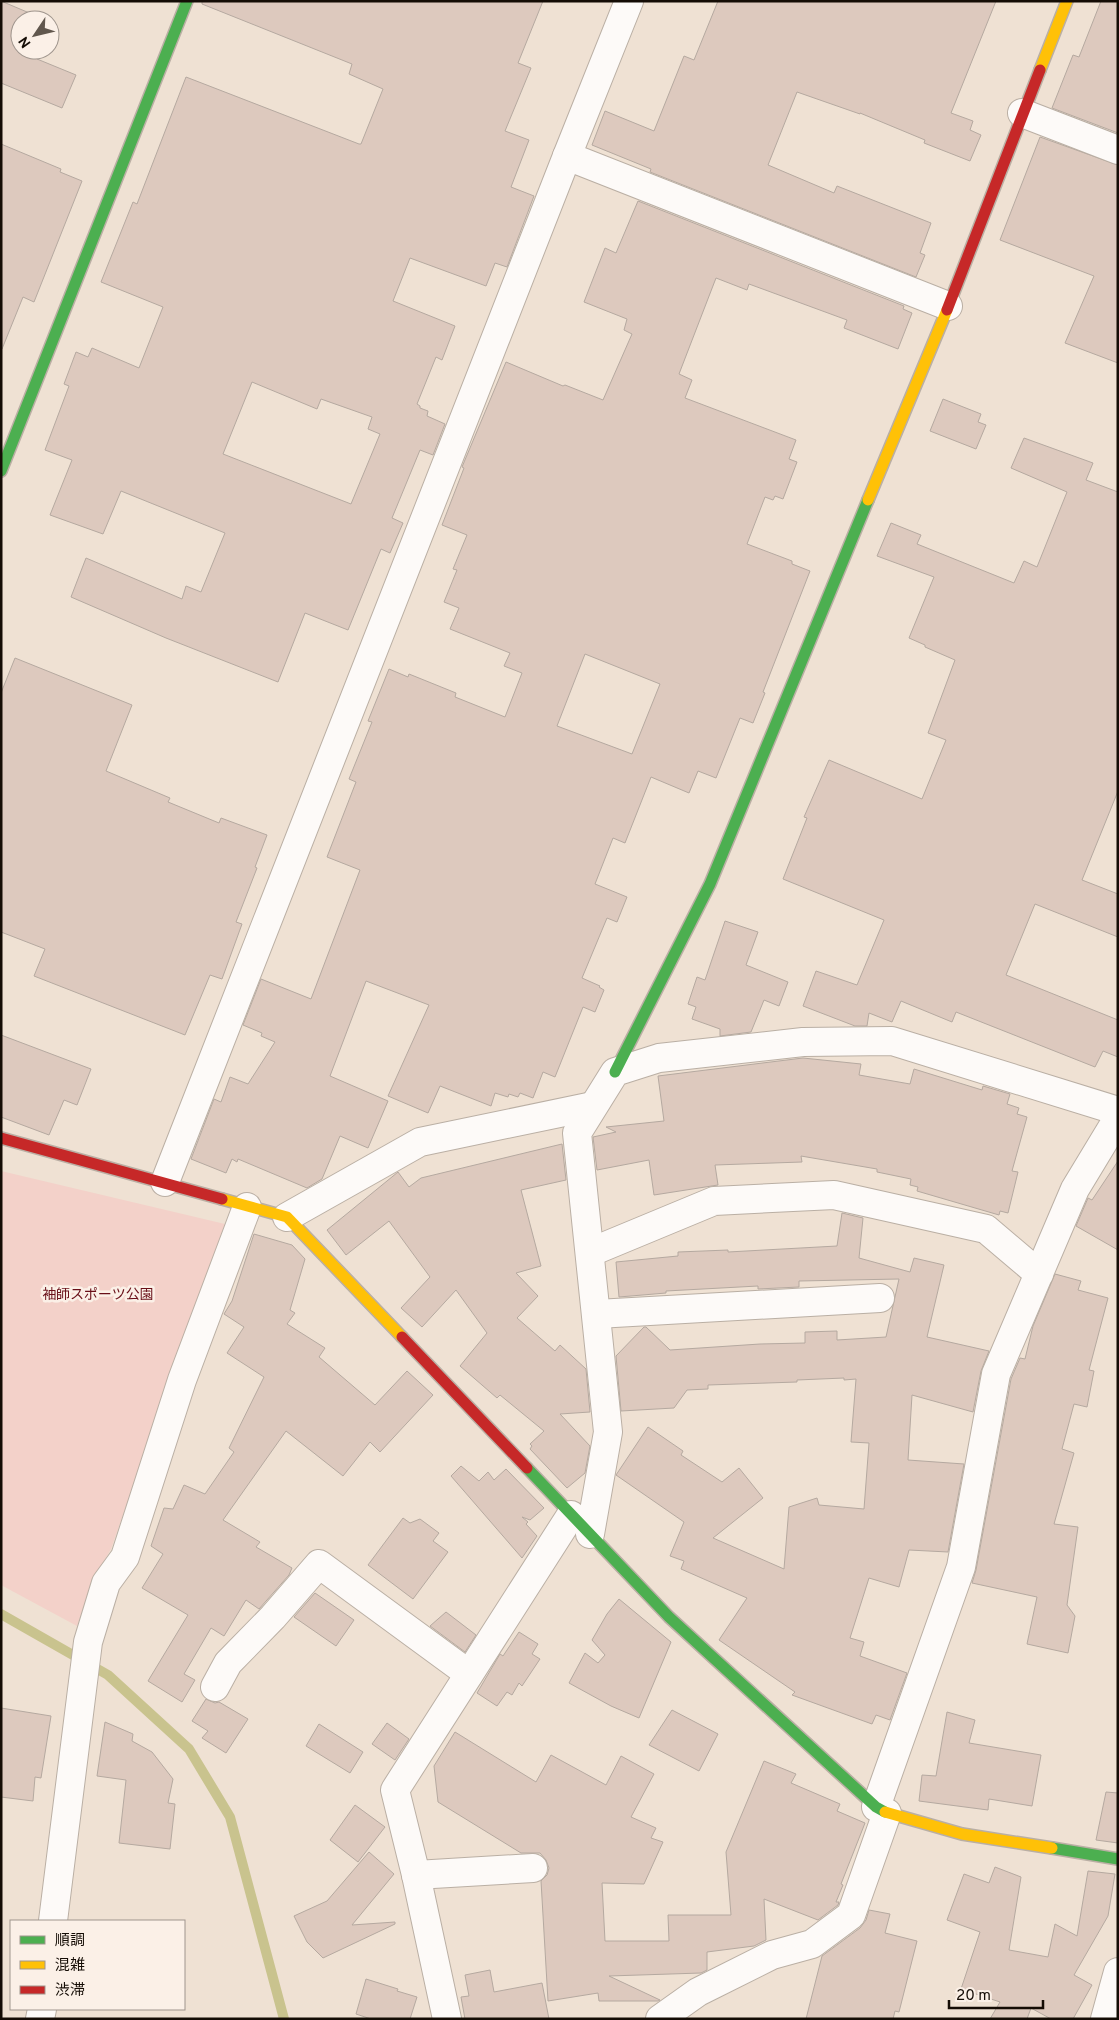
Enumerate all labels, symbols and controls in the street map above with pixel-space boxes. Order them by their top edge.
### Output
north arrow [10,10,60,60]
text: N [16,33,35,51]
park label: 袖師スポーツ公園 [42,1287,154,1304]
legend [10,1920,185,2010]
text: 順調 [55,1932,85,1951]
text: 混雑 [55,1957,85,1976]
scale bar [949,1978,1043,2010]
text: 渋滞 [55,1982,85,2001]
text: 20 m [956,1987,991,2006]

